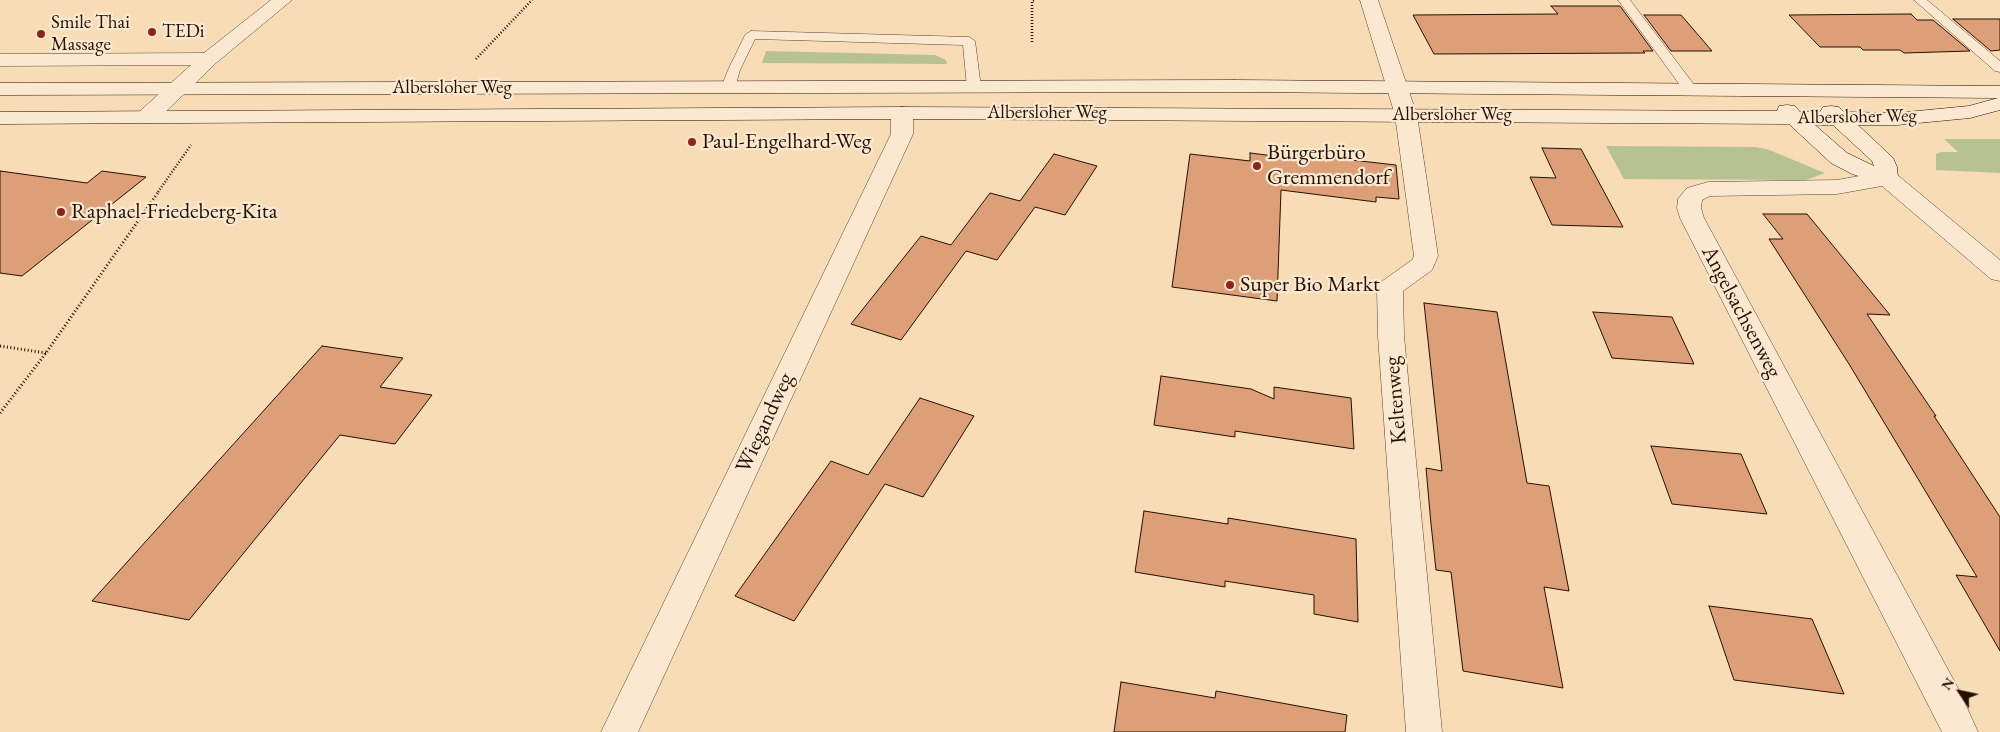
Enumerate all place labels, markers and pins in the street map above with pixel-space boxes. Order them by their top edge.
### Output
place label: Smile Thai Massage [51,12,130,56]
place label: TEDi [162,21,204,43]
marker: TEDi [146,26,158,38]
marker: Smile Thai Massage [35,28,47,40]
place label: Paul-Engelhard-Weg [702,129,871,155]
marker: Paul-Engelhard-Weg [686,136,698,148]
place label: Bürgerbüro Gremmendorf [1267,140,1390,192]
marker: Bürgerbüro Gremmendorf [1251,160,1263,172]
place label: Raphael-Friedeberg-Kita [71,199,278,225]
marker: Raphael-Friedeberg-Kita [55,206,67,218]
place label: Super Bio Markt [1240,272,1380,298]
marker: Super Bio Markt [1224,279,1236,291]

